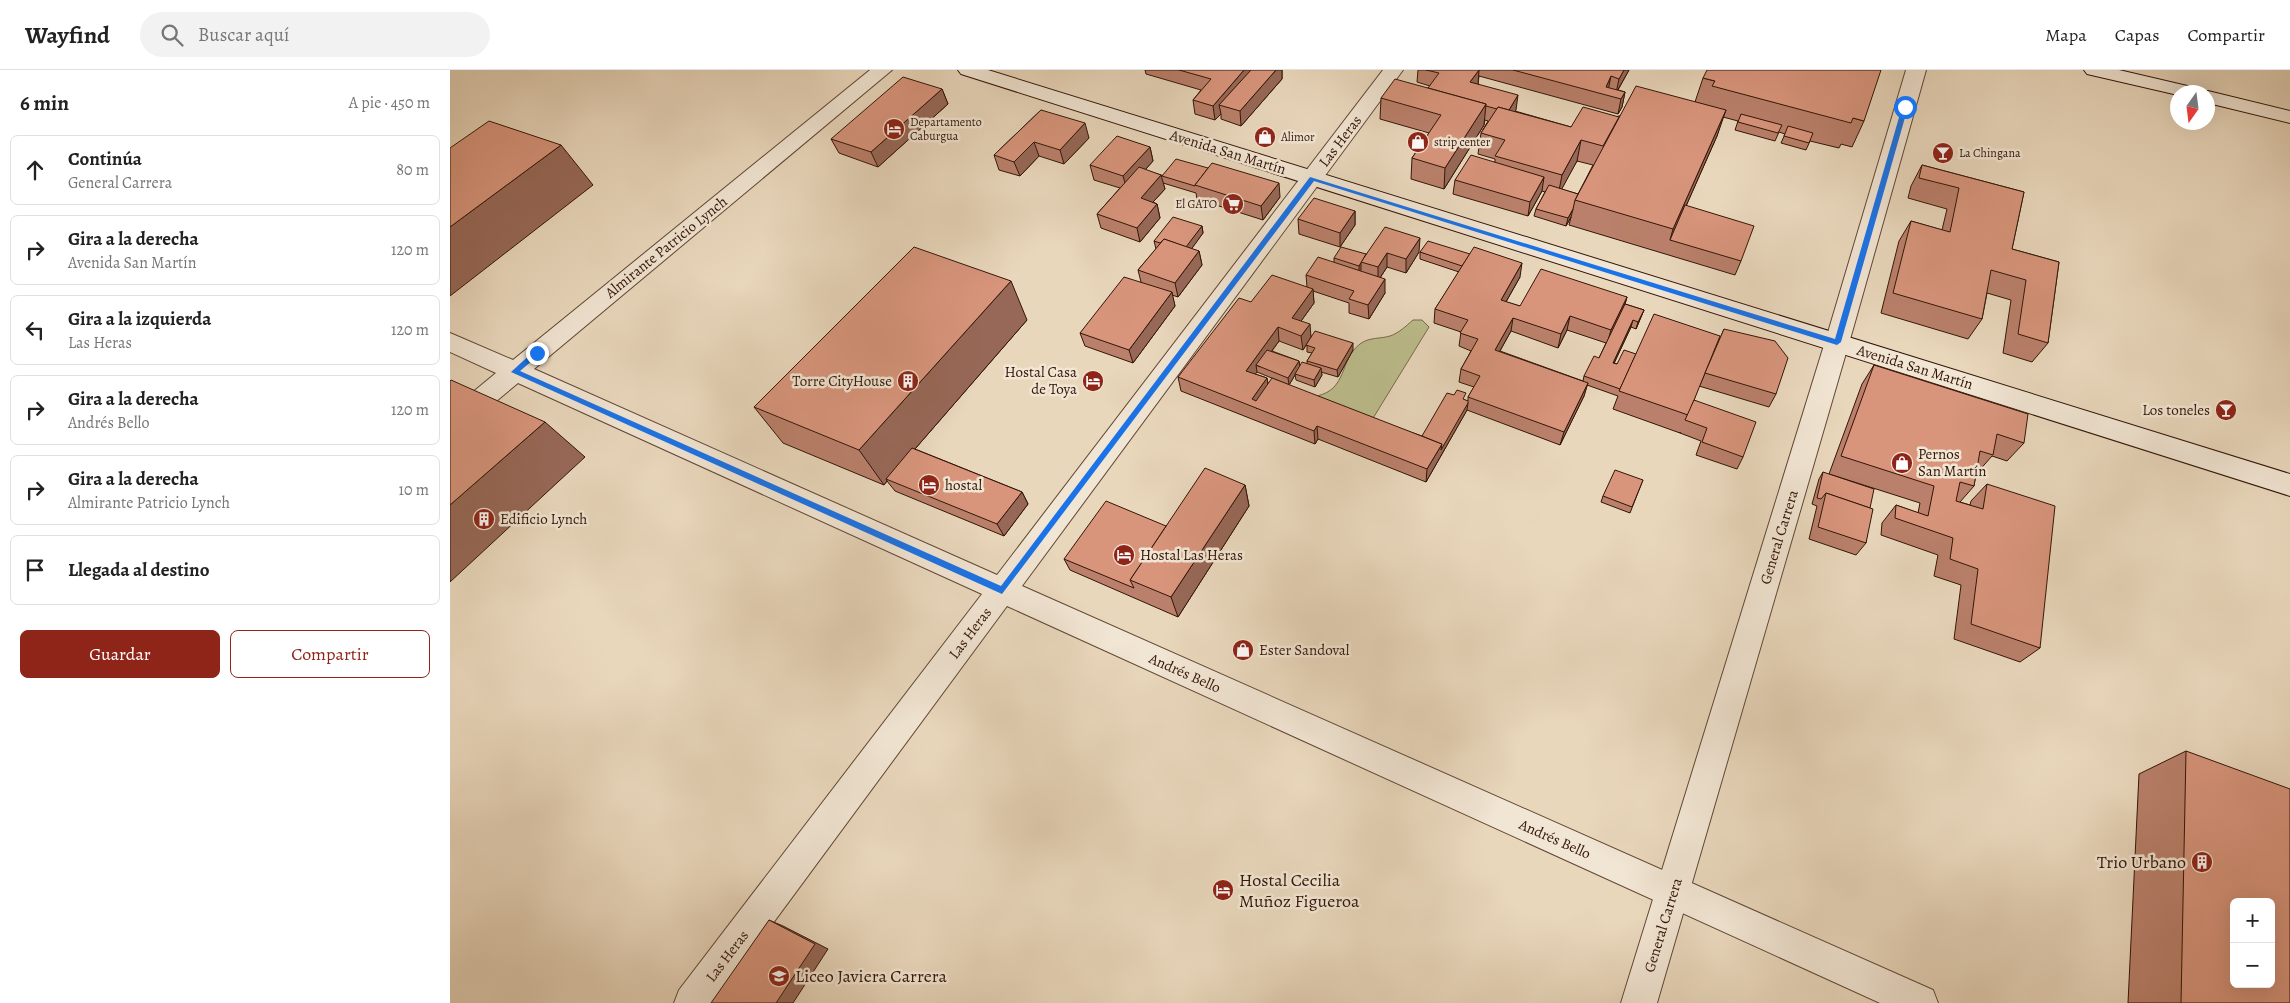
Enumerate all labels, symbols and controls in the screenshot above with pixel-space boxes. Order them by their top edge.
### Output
search box [140,12,490,57]
text: Wayfind [25,19,110,51]
icon: search [158,21,186,49]
text: Buscar aquí [198,22,289,48]
text: Mapa [2045,23,2087,47]
text: Capas [2115,23,2159,47]
text: Compartir [2187,23,2265,47]
north arrow [2170,85,2215,130]
text: 6 min [20,89,69,117]
text: A pie · 450 m [349,92,430,114]
route start [1894,96,1917,119]
street label: Las Heras [1314,111,1366,171]
place label: Departamento Caburgua [910,114,982,144]
hotel icon: Departamento Caburgua [882,117,906,141]
street label: Avenida San Martín [1166,125,1289,179]
shop icon: Alimor [1253,125,1277,149]
place label: Alimor [1280,129,1315,145]
shop icon: strip center [1406,130,1430,154]
place label: strip center [1434,134,1491,150]
bar icon: La Chingana [1931,141,1955,165]
place label: La Chingana [1959,145,2021,161]
text: Continúa [68,146,142,172]
icon: ahead [21,156,49,184]
text: 80 m [396,159,429,181]
text: General Carrera [68,172,172,194]
street label: Almirante Patricio Lynch [600,191,731,303]
supermarket icon: El GATO [1221,192,1245,216]
place label: El GATO [1175,196,1217,212]
text: Gira a la derecha [68,226,199,252]
icon: right [21,236,49,264]
text: 120 m [391,239,429,261]
text: Avenida San Martín [68,252,197,274]
text: Gira a la izquierda [68,306,211,332]
icon: left [21,316,49,344]
text: 120 m [391,319,429,341]
text: Las Heras [68,332,132,354]
street label: Avenida San Martín [1853,340,1976,394]
route end [526,342,549,365]
place label: Hostal Casa de Toya [1005,362,1077,399]
building icon: Torre CityHouse [896,369,920,393]
hotel icon: Hostal Casa de Toya [1081,369,1105,393]
place label: Torre CityHouse [792,371,892,391]
text: Gira a la derecha [68,386,199,412]
icon: right [21,396,49,424]
bar icon: Los toneles [2214,398,2238,422]
text: 120 m [391,399,429,421]
place label: Los toneles [2142,400,2210,420]
text: Andrés Bello [68,412,149,434]
place label: Pernos San Martín [1918,444,1987,481]
shop icon: Pernos San Martín [1890,451,1914,475]
text: Gira a la derecha [68,466,199,492]
hotel icon: hostal [917,473,941,497]
place label: hostal [945,475,982,495]
icon: right [21,476,49,504]
text: 10 m [399,479,429,501]
street label: General Carrera [1755,487,1803,587]
text: Almirante Patricio Lynch [68,492,230,514]
building icon: Edificio Lynch [472,507,496,531]
place label: Edificio Lynch [500,509,587,529]
hotel icon: Hostal Las Heras [1112,543,1136,567]
place label: Hostal Las Heras [1140,545,1243,565]
icon: arrive [21,556,49,584]
text: Llegada al destino [68,557,210,583]
street label: Las Heras [944,603,996,663]
button: Guardar [20,630,220,678]
button: Compartir [230,630,430,678]
shop icon: Ester Sandoval [1231,638,1255,662]
place label: Ester Sandoval [1259,640,1350,660]
street label: Andrés Bello [1145,648,1224,698]
street label: Andrés Bello [1515,814,1594,864]
place label: Trio Urbano [2097,850,2186,874]
building icon: Trio Urbano [2190,850,2214,874]
place label: Hostal Cecilia Muñoz Figueroa [1239,868,1360,913]
street label: General Carrera [1639,875,1687,975]
hotel icon: Hostal Cecilia Muñoz Figueroa [1211,878,1235,902]
map controls [2230,898,2275,988]
button: + [2230,898,2275,943]
street label: Las Heras [701,926,753,986]
button: − [2230,943,2275,988]
school or university icon: Liceo Javiera Carrera [767,964,791,988]
place label: Liceo Javiera Carrera [795,964,947,988]

